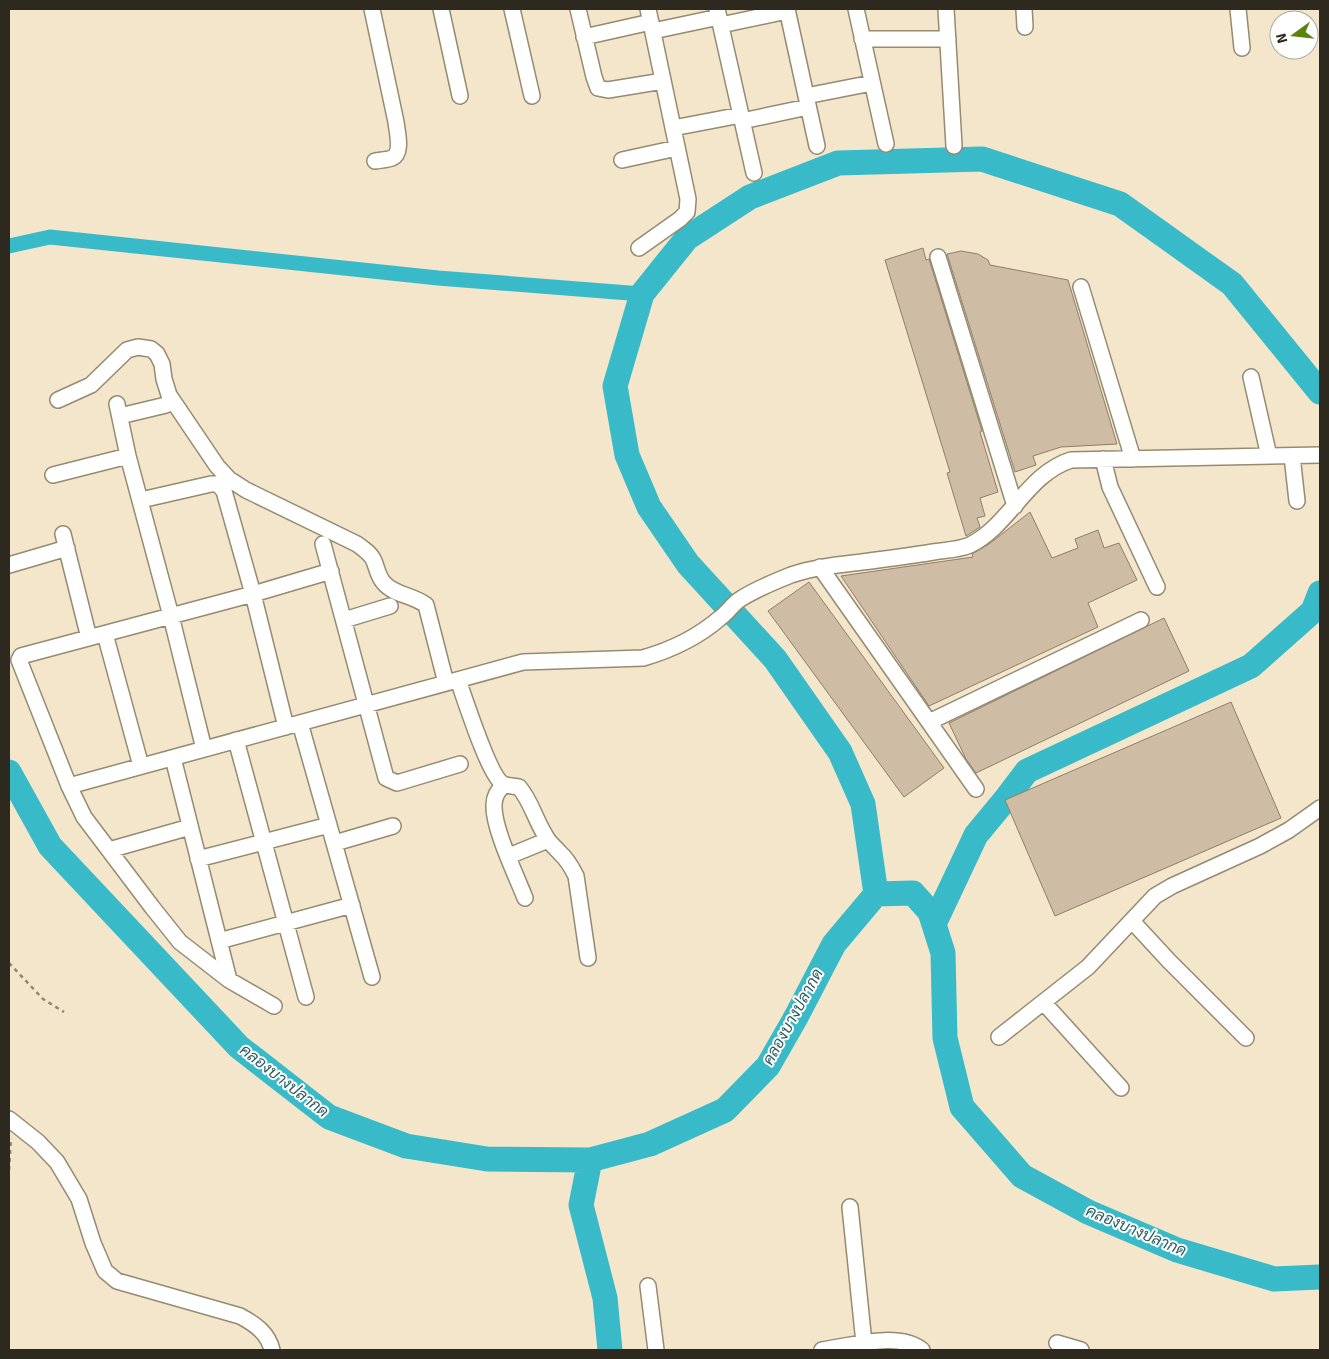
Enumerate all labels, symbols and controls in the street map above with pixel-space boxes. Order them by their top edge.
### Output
north arrow [1269,10,1319,60]
text: N [1272,31,1291,45]
water label: คลองบางปลากด [758,965,828,1069]
water label: คลองบางปลากด [236,1040,332,1122]
water label: คลองบางปลากด [1083,1201,1189,1261]

